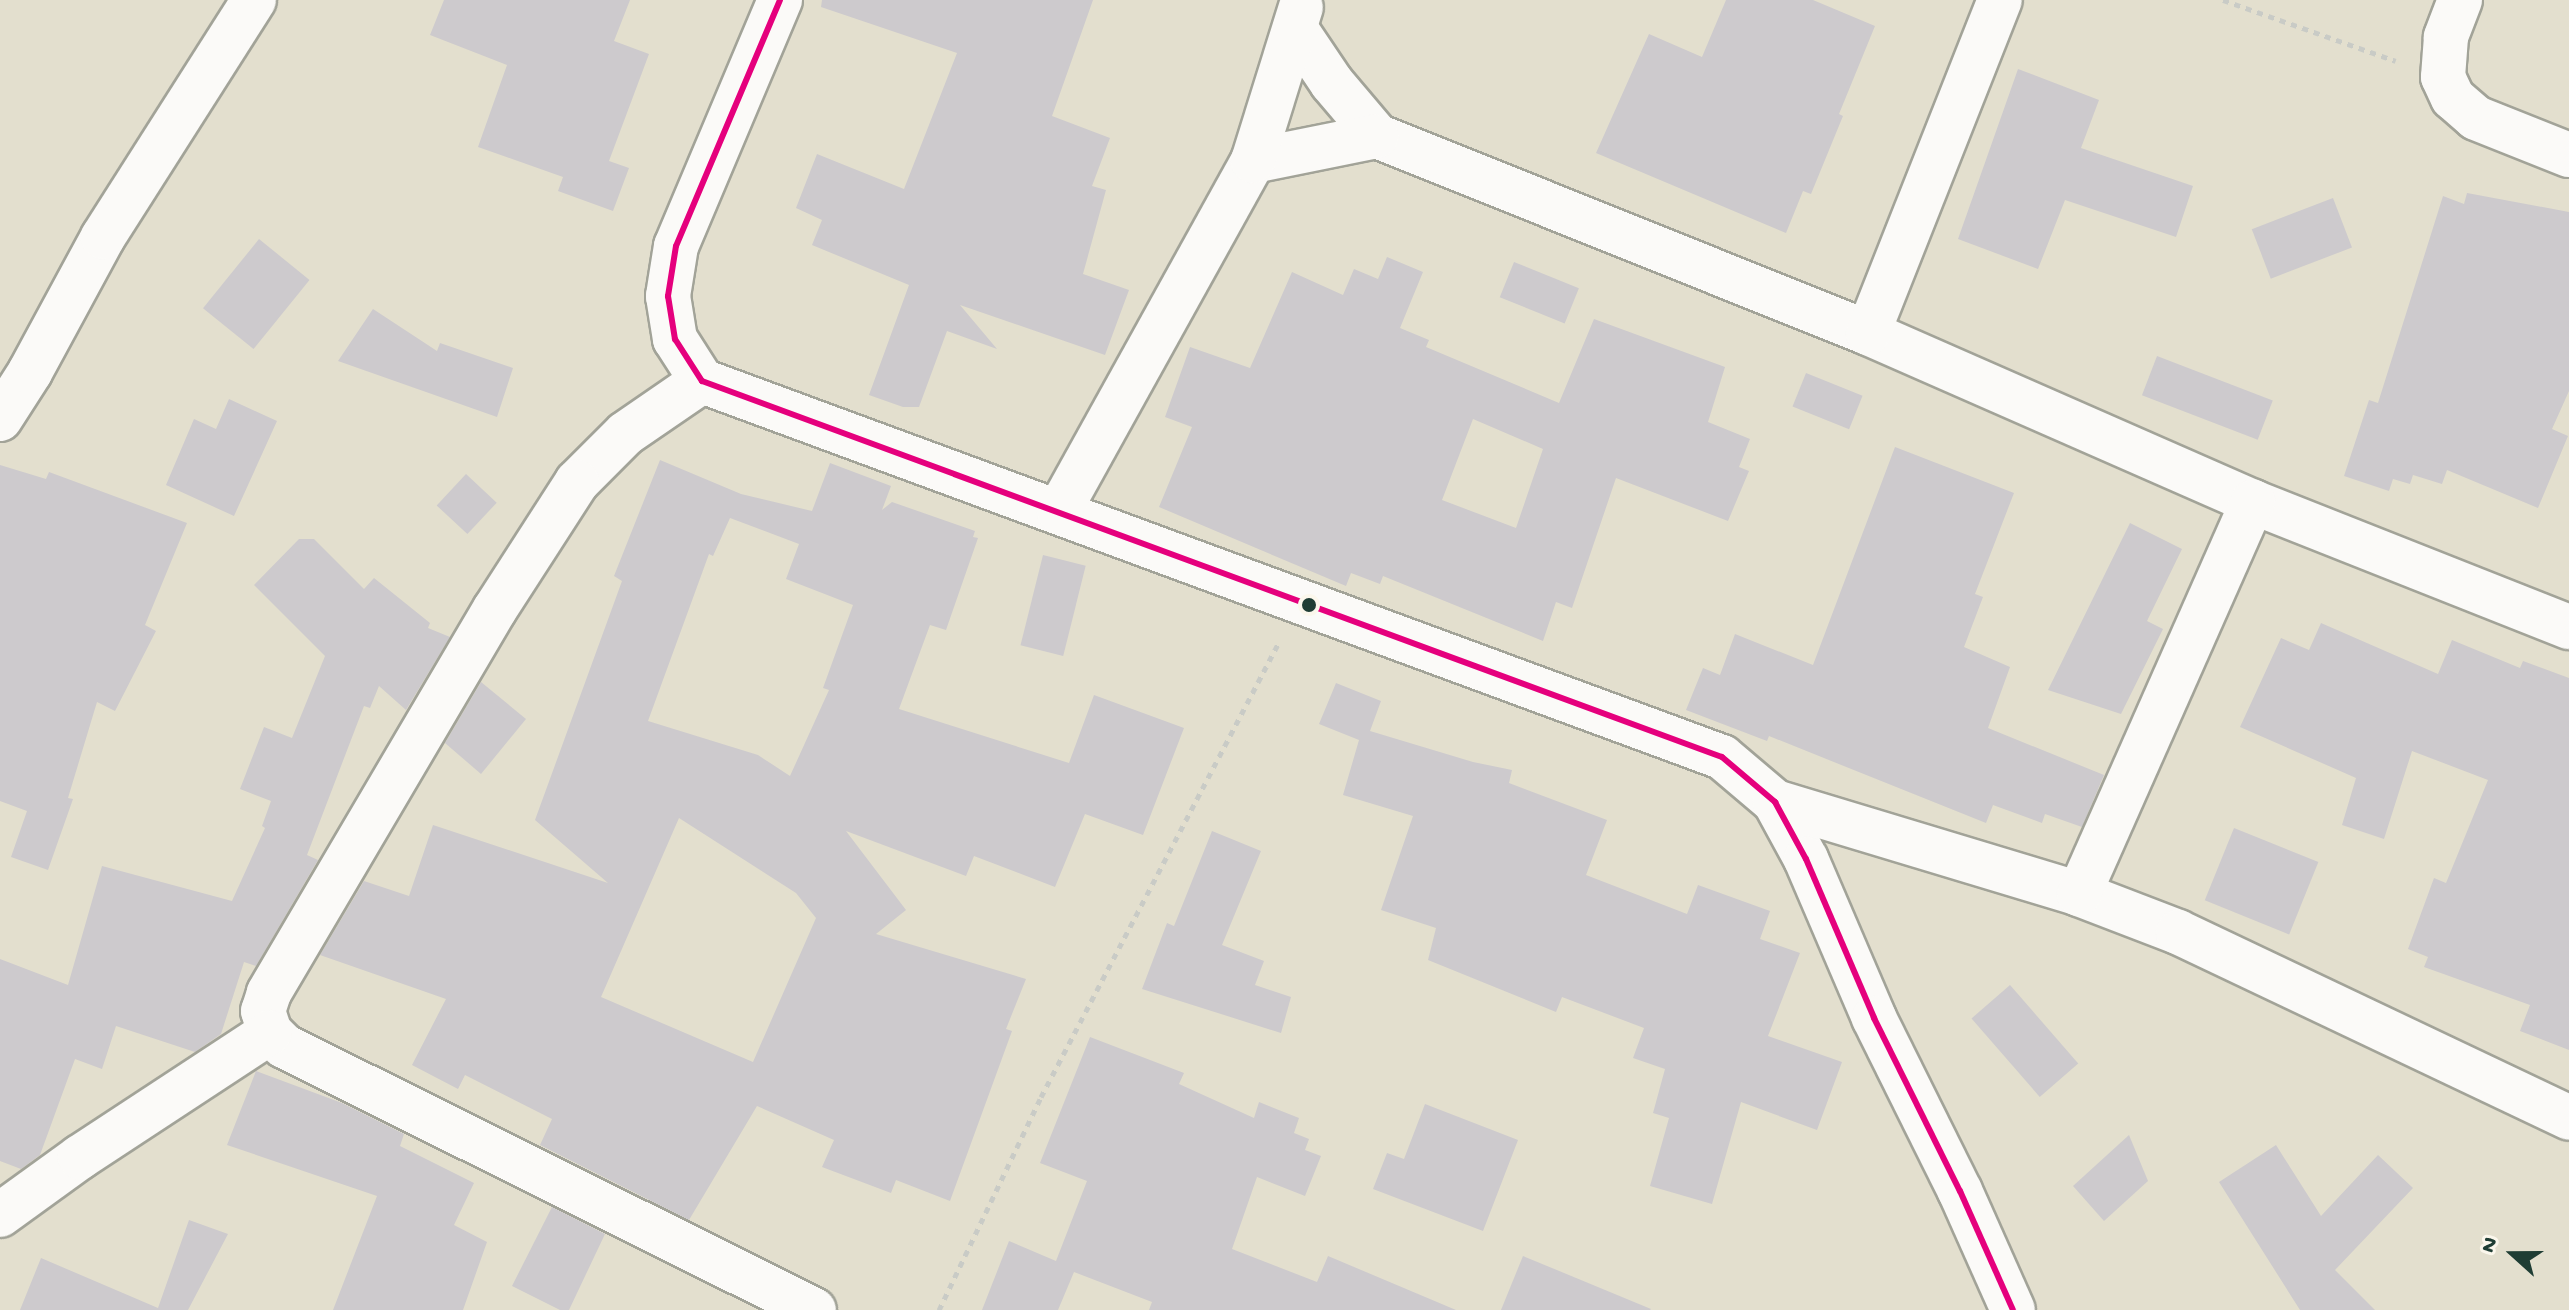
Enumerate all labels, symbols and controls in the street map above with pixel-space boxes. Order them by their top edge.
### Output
unlabelled marker [1301,597,1317,613]
north arrow [2473,1214,2553,1294]
text: N [2476,1234,2505,1257]

